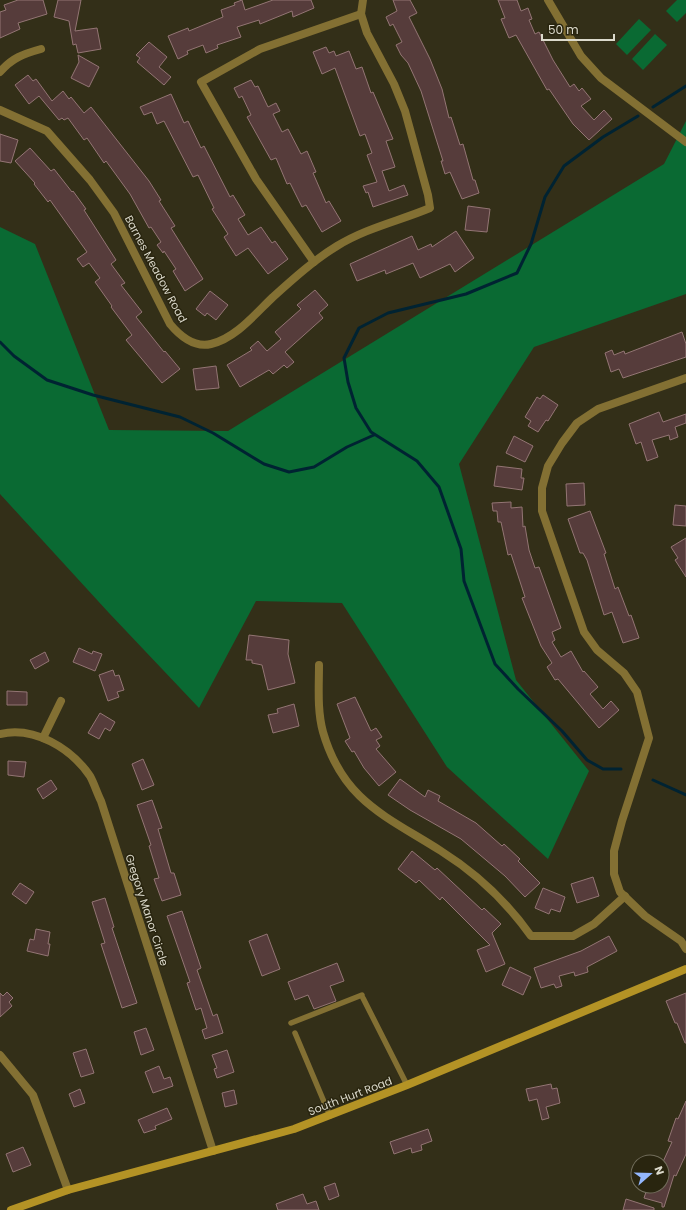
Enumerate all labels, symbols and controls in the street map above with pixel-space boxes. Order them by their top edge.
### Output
scale bar [542,16,614,42]
text: 50 m [548,21,579,38]
street label: Barnes Meadow Road [121,212,191,326]
street label: Gregory Manor Circle [121,852,173,968]
street label: South Hurt Road [306,1073,394,1119]
north arrow [630,1154,670,1194]
text: N [650,1164,668,1177]

